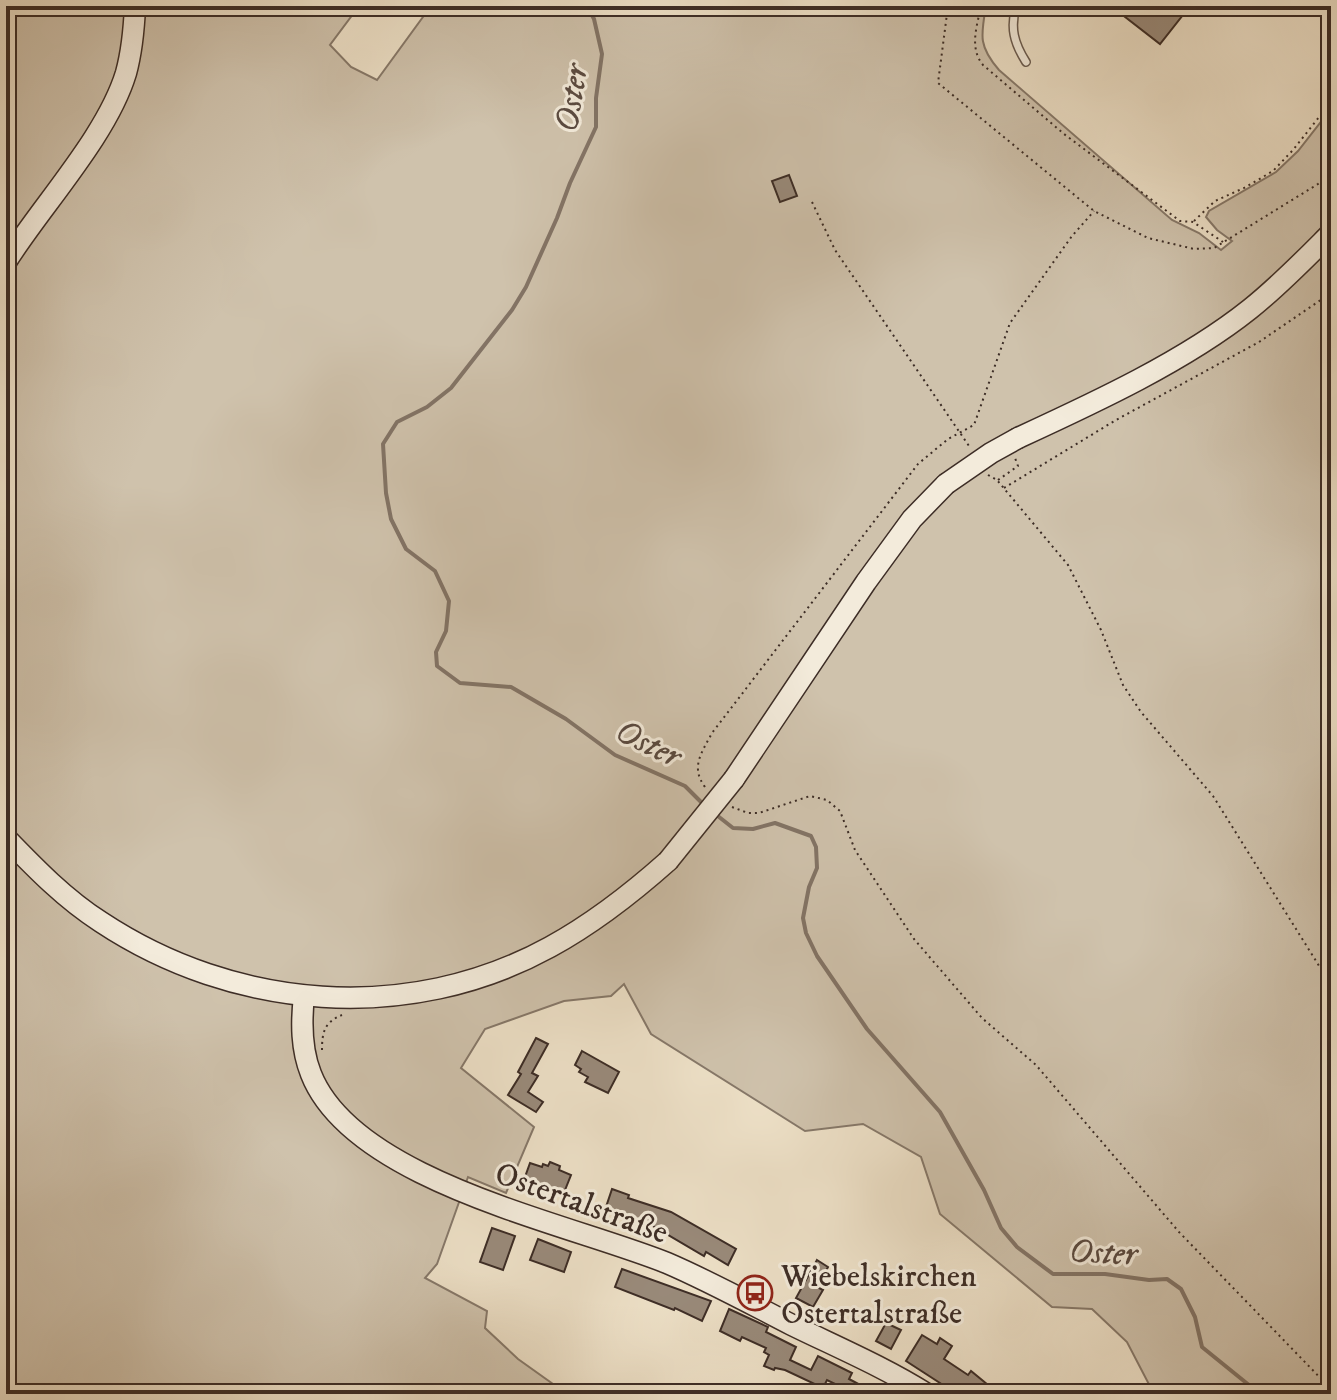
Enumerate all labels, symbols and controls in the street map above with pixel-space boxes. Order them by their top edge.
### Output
water label: Oster [546,59,598,135]
water label: Oster [609,710,690,779]
street label: Ostertalstraße [489,1154,673,1254]
water label: Oster [1068,1230,1141,1276]
place label: Wiebelskirchen Ostertalstraße [780,1257,977,1334]
bus stop icon: Wiebelskirchen Ostertalstraße [736,1274,774,1312]

